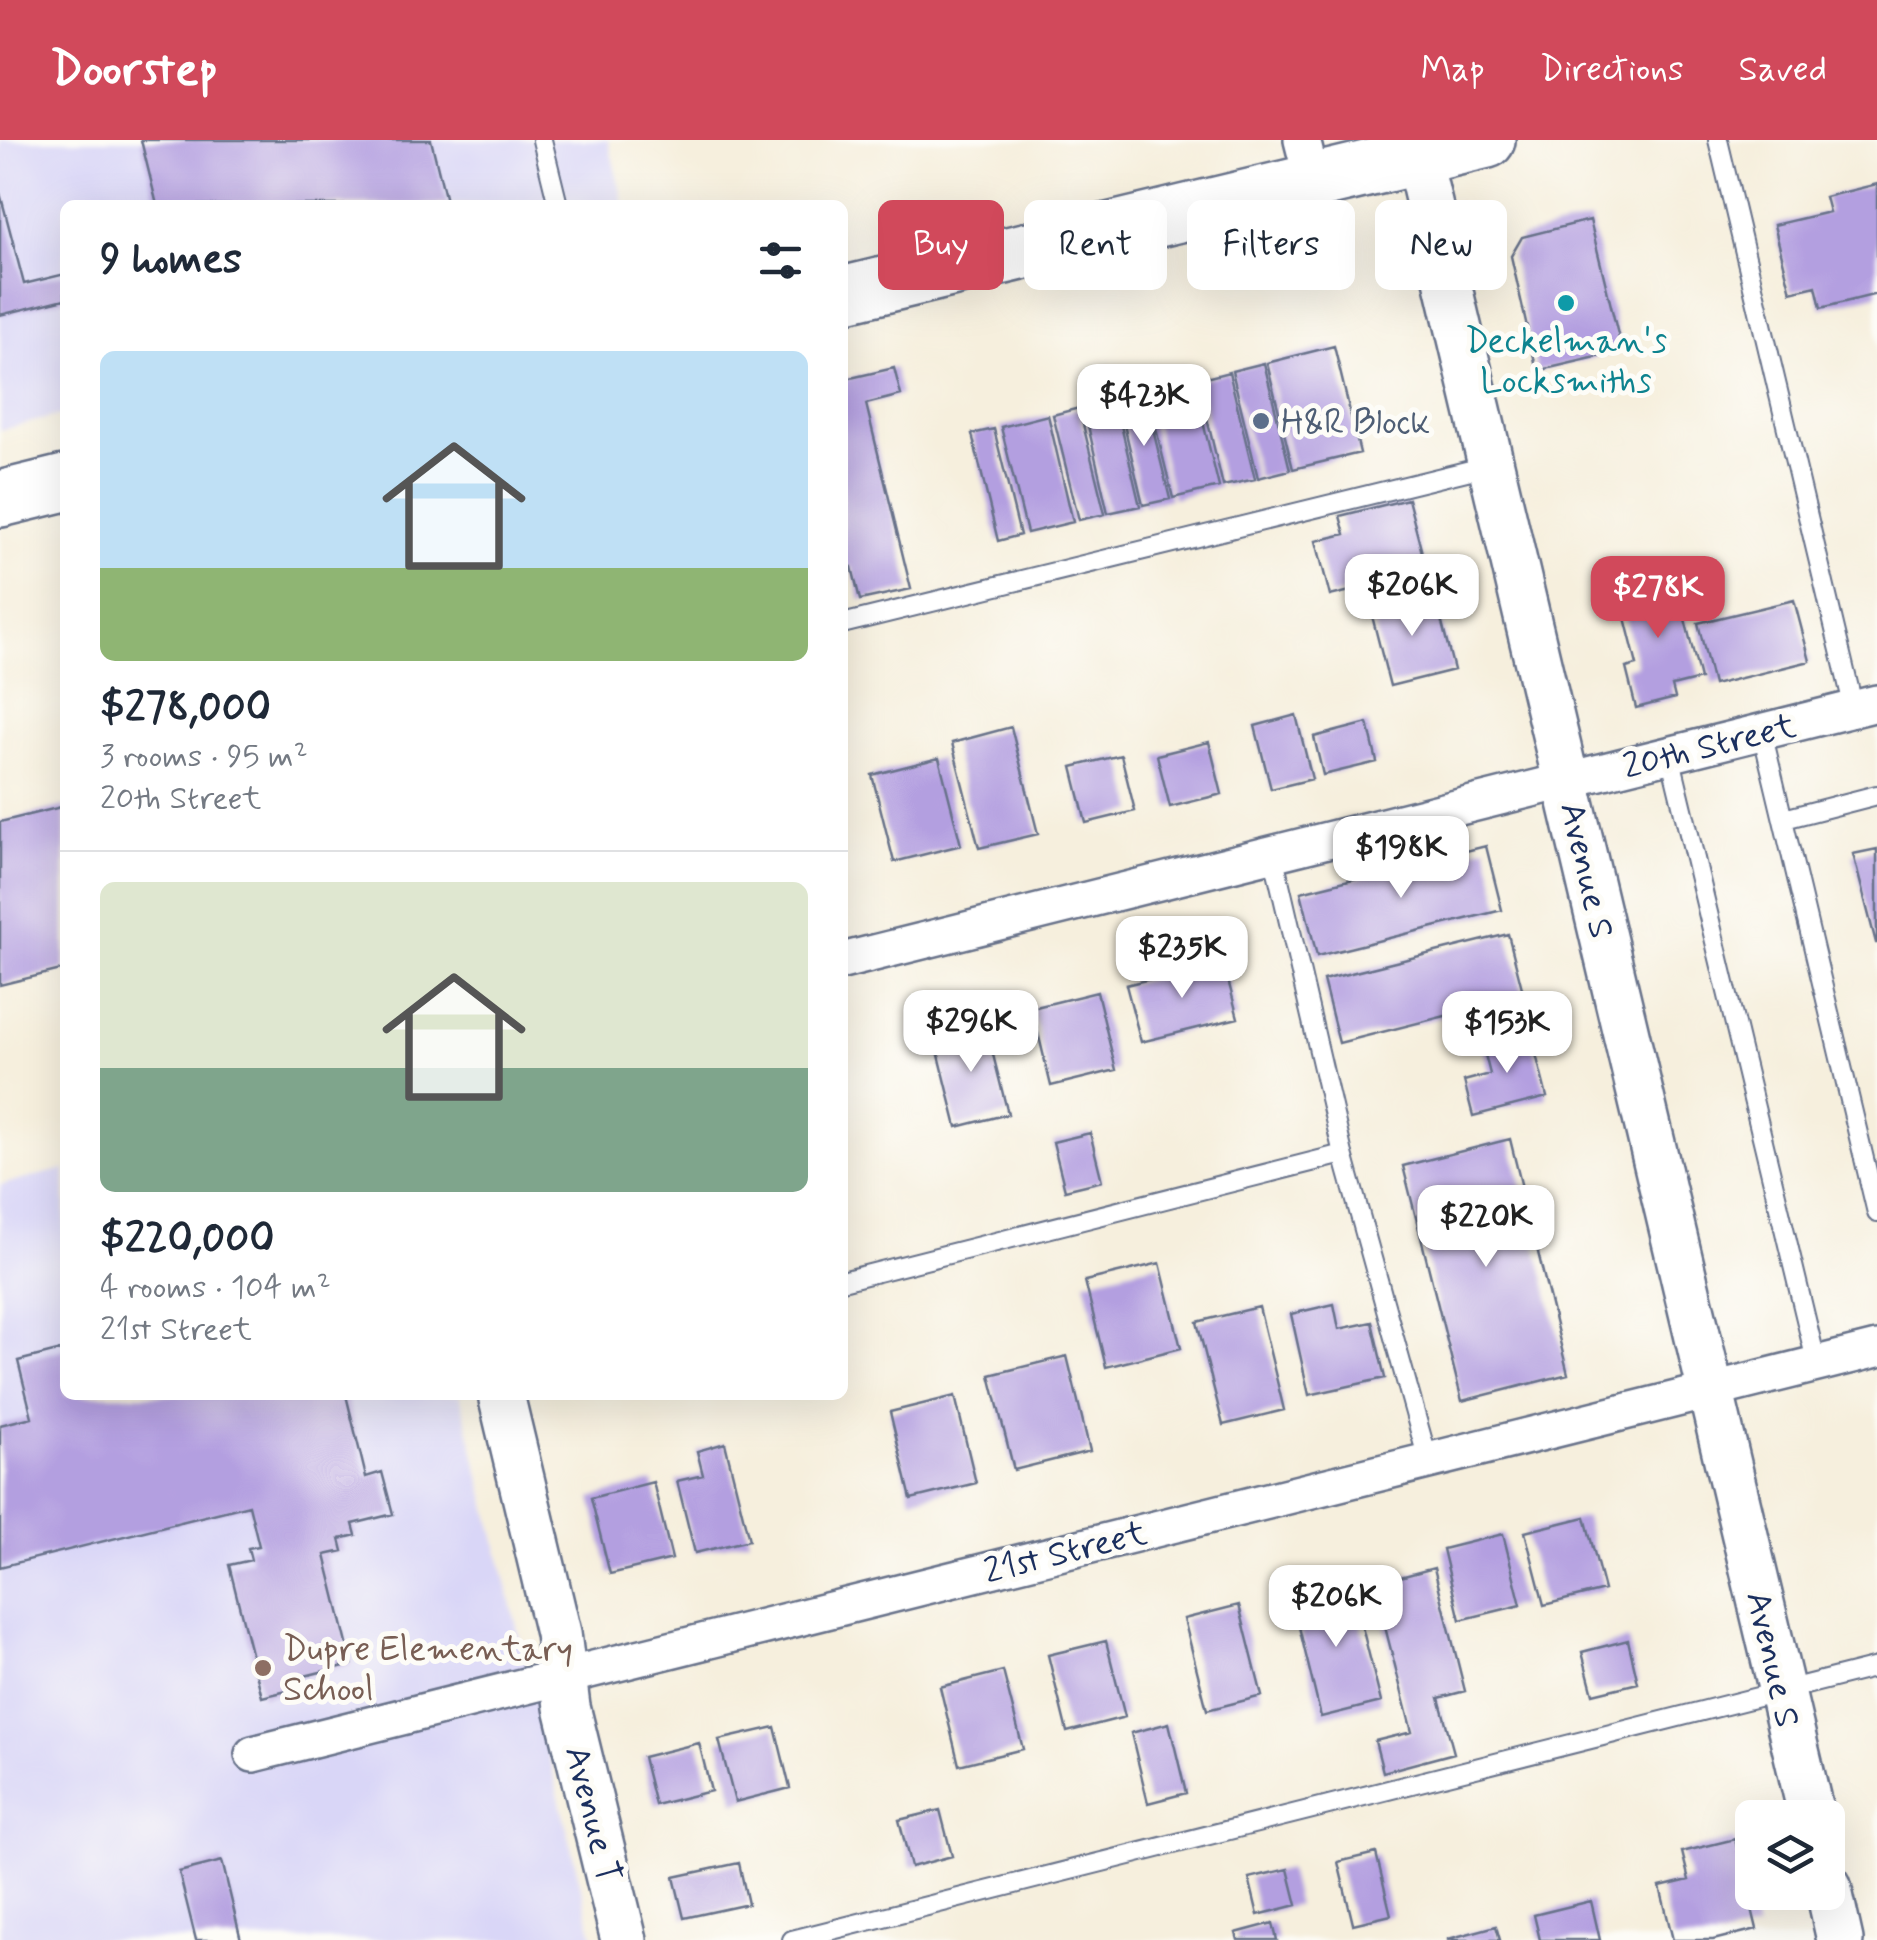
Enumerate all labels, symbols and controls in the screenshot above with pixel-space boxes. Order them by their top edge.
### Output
text: Doorstep [50,39,218,102]
text: Map [1421,47,1485,93]
text: Directions [1540,47,1684,93]
text: Saved [1739,47,1827,93]
chip: Buy [878,200,1004,290]
chip: Rent [1024,200,1167,290]
chip: Filters [1187,200,1355,290]
chip: New [1375,200,1507,290]
text: 9 homes [100,233,242,288]
icon: filters [753,233,808,288]
marker: Deckelman's Locksmiths [1555,292,1577,314]
place label: Deckelman's Locksmiths [1465,319,1667,405]
pin: $423K [1074,364,1214,449]
text: $423K [1099,375,1189,417]
place label: H&R Block [1281,400,1430,446]
marker: H&R Block [1250,410,1272,432]
icon: home [364,416,544,596]
pin: $206K [1342,554,1482,639]
pin: $278K [1588,556,1728,641]
text: $206K [1367,565,1457,607]
text: $278K [1613,567,1703,609]
text: $278,000 [100,681,271,736]
street label: 20th Street [1618,703,1801,791]
text: 3 rooms · 95 m² [100,736,308,778]
text: 20th Street [100,778,261,820]
street label: Avenue S [1548,798,1624,943]
pin: $198K [1331,816,1471,901]
text: $198K [1355,827,1447,869]
pin: $235K [1112,916,1252,1001]
text: $235K [1138,927,1226,969]
icon: home [364,947,544,1127]
pin: $296K [901,990,1041,1075]
pin: $153K [1437,991,1577,1076]
text: $296K [925,1001,1017,1043]
text: $153K [1464,1002,1550,1044]
pin: $220K [1416,1185,1556,1270]
text: $220K [1439,1196,1533,1238]
text: $220,000 [100,1212,275,1267]
text: 4 rooms · 104 m² [100,1267,331,1309]
text: 21st Street [100,1309,252,1351]
street label: 21st Street [979,1510,1152,1595]
pin: $206K [1266,1565,1406,1650]
text: $206K [1291,1576,1381,1618]
street label: Avenue S [1734,1587,1810,1732]
place label: Dupre Elementary School [283,1627,573,1713]
marker: Dupre Elementary School [252,1657,274,1679]
street label: Avenue T [553,1741,631,1888]
map controls [1735,1800,1845,1910]
button: layers [1735,1800,1845,1910]

